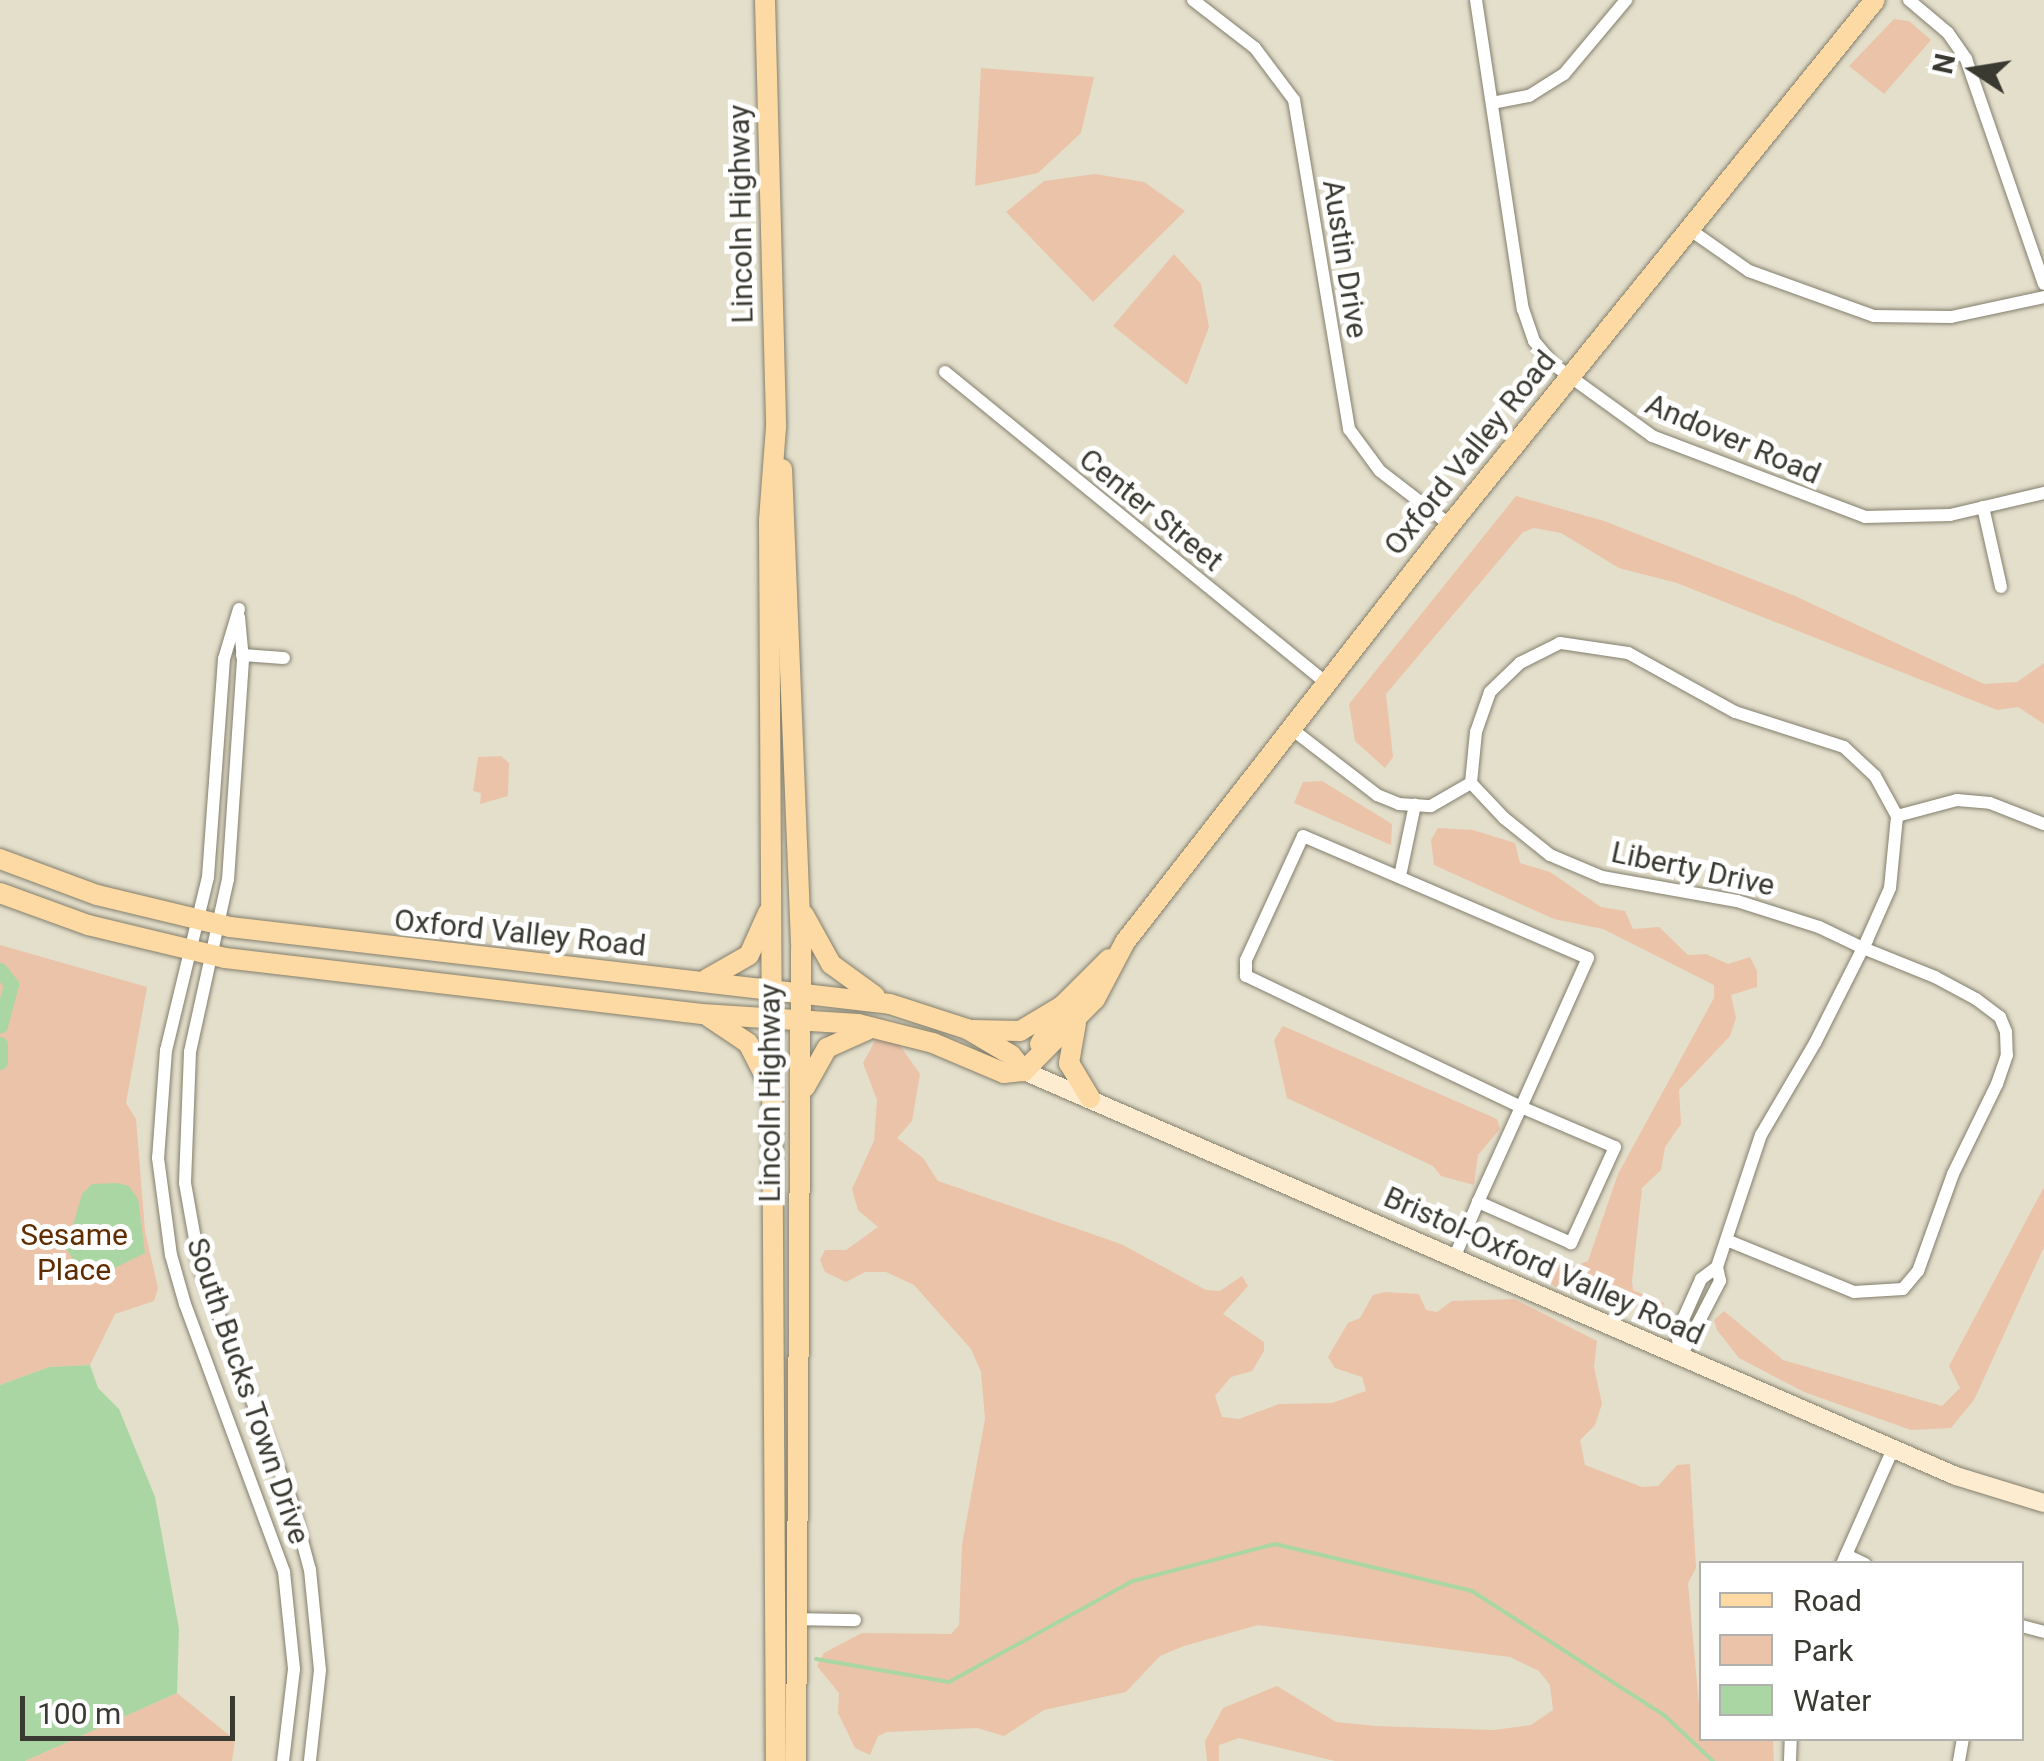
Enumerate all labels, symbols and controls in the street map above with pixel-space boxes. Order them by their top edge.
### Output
north arrow [1924,20,2024,120]
text: N [1926,51,1962,77]
street label: Lincoln Highway [721,104,761,324]
street label: Austin Drive [1315,177,1375,341]
street label: Oxford Valley Road [1376,343,1564,563]
street label: Andover Road [1640,386,1826,492]
street label: Center Street [1072,441,1230,579]
street label: Liberty Drive [1608,834,1778,904]
street label: Oxford Valley Road [392,902,648,964]
street label: Lincoln Highway [752,983,788,1203]
street label: Bristol-Oxford Valley Road [1378,1179,1710,1353]
park label: Sesame Place [20,1217,128,1288]
street label: South Bucks Town Drive [179,1233,317,1549]
legend [1699,1561,2024,1741]
text: Road [1793,1583,1862,1618]
text: Park [1793,1633,1853,1668]
scale bar [25,1676,240,1738]
text: Water [1793,1683,1871,1718]
text: 100 m [37,1696,121,1731]

